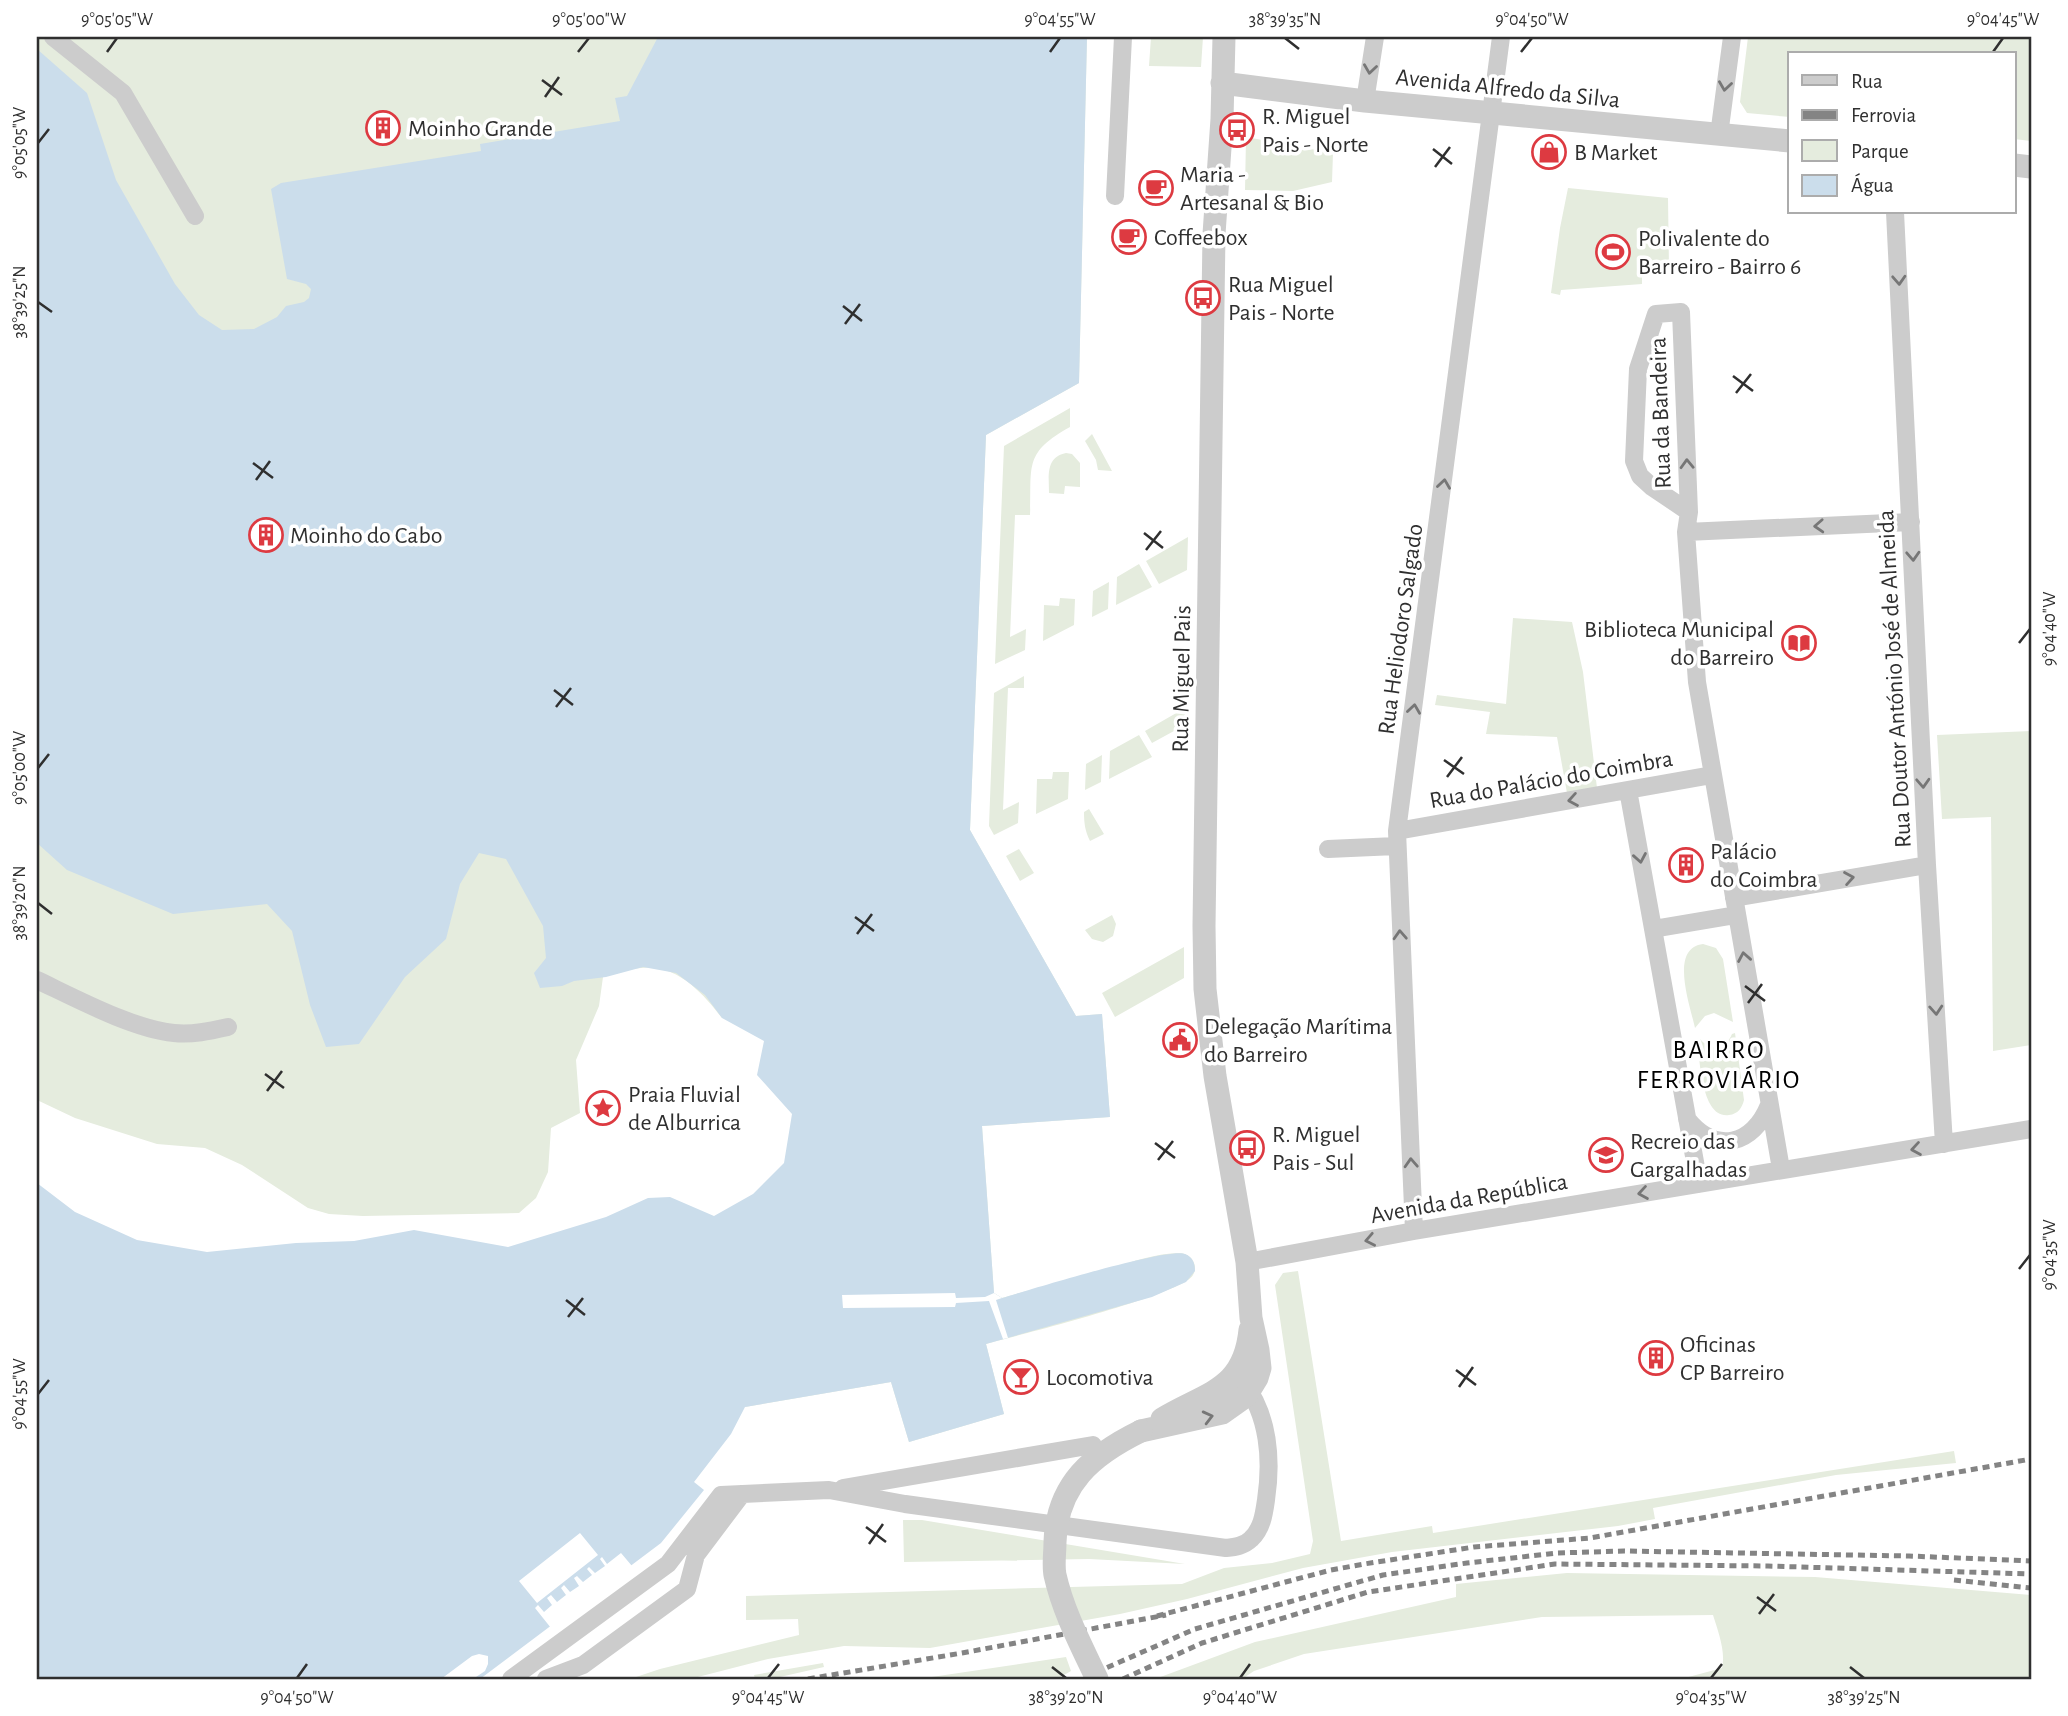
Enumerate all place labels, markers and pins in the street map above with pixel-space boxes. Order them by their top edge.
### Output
place label: R. Miguel Pais - Norte [1262,105,1369,157]
building icon: Moinho Grande [364,109,402,147]
bus stop icon: R. Miguel Pais - Norte [1218,111,1256,149]
place label: Moinho Grande [408,117,553,141]
shop icon: B Market [1530,133,1568,171]
place label: B Market [1574,141,1658,165]
place label: Maria - Artesanal & Bio [1180,163,1324,215]
cafe icon: Maria - Artesanal & Bio [1137,169,1175,207]
cafe icon: Coffeebox [1110,218,1148,256]
place label: Coffeebox [1154,226,1248,250]
place label: Polivalente do Barreiro - Bairro 6 [1638,227,1801,279]
sports icon: Polivalente do Barreiro - Bairro 6 [1594,233,1632,271]
place label: Rua Miguel Pais - Norte [1228,273,1335,325]
bus stop icon: Rua Miguel Pais - Norte [1184,279,1222,317]
building icon: Moinho do Cabo [247,516,285,554]
place label: Moinho do Cabo [290,524,443,548]
place label: Biblioteca Municipal do Barreiro [1584,618,1774,670]
library icon: Biblioteca Municipal do Barreiro [1780,624,1818,662]
place label: Palácio do Coimbra [1710,840,1818,892]
building icon: Palácio do Coimbra [1667,846,1705,884]
place label: Delegação Marítima do Barreiro [1204,1015,1392,1067]
public building icon: Delegação Marítima do Barreiro [1161,1021,1199,1059]
place label: Praia Fluvial de Alburrica [628,1083,741,1135]
place icon: Praia Fluvial de Alburrica [584,1089,622,1127]
place label: R. Miguel Pais - Sul [1272,1123,1360,1175]
bus stop icon: R. Miguel Pais - Sul [1228,1129,1266,1167]
place label: Recreio das Gargalhadas [1630,1130,1747,1182]
school or university icon: Recreio das Gargalhadas [1587,1136,1625,1174]
place label: Oficinas CP Barreiro [1680,1333,1785,1385]
building icon: Oficinas CP Barreiro [1637,1339,1675,1377]
bar icon: Locomotiva [1002,1358,1040,1396]
place label: Locomotiva [1046,1366,1154,1390]

